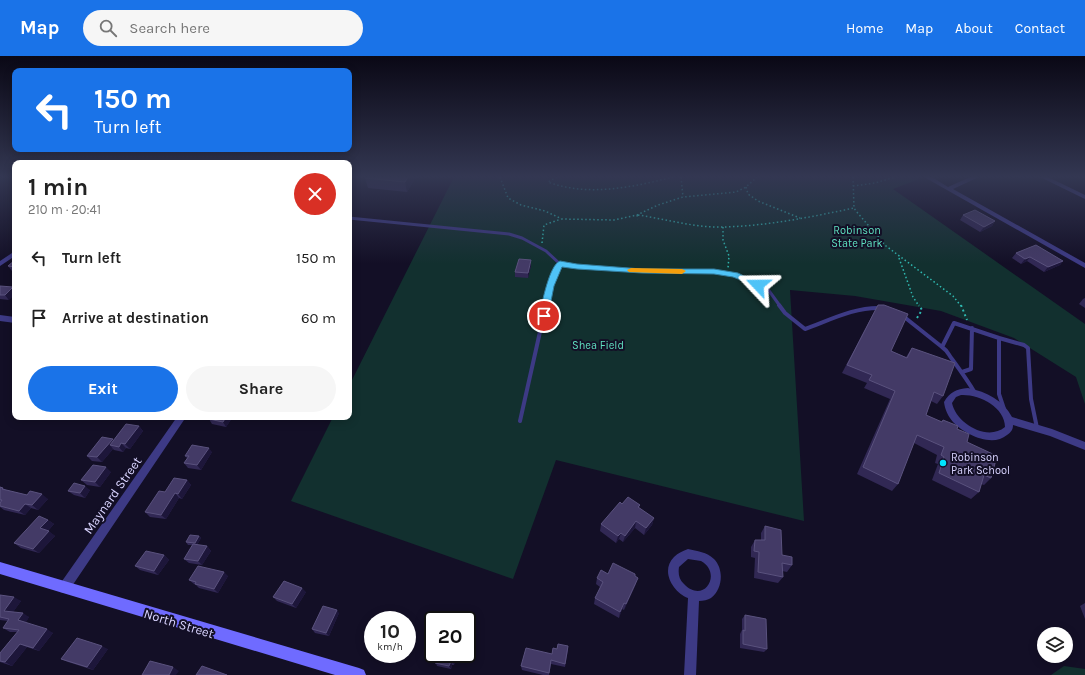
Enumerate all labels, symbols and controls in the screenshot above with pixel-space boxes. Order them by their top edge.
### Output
search box [83,10,363,46]
text: Map [20,17,59,39]
icon: search [97,17,119,39]
text: Search here [129,19,210,37]
text: Home [846,20,883,37]
text: Map [905,20,933,37]
text: About [955,20,993,37]
text: Contact [1015,20,1065,37]
text: 150 m [94,82,172,115]
icon: left [28,84,80,136]
text: Turn left [94,116,162,138]
text: 1 min [28,173,88,201]
button: close [294,173,336,215]
text: 210 m · 20:41 [28,202,101,217]
park label: Robinson State Park [831,224,883,250]
icon: left [28,247,50,269]
text: Turn left [62,249,121,267]
text: 150 m [296,249,336,267]
position arrow [737,264,779,306]
pin [527,299,561,333]
icon: arrive [533,305,555,327]
icon: arrive [28,307,50,329]
text: Arrive at destination [62,309,209,327]
text: 60 m [301,309,336,327]
park label: Shea Field [572,339,624,352]
button: Exit [28,366,178,412]
button: Share [186,366,336,412]
place label: Robinson Park School [951,451,1010,477]
street label: Maynard Street [80,454,145,537]
marker: Robinson Park School [938,458,948,468]
street label: North Street [142,606,216,641]
speed limit sign: 20 [424,611,476,663]
text: 10 [380,620,400,643]
map controls [1037,627,1073,663]
button: layers [1037,627,1073,663]
text: km/h [377,641,403,653]

